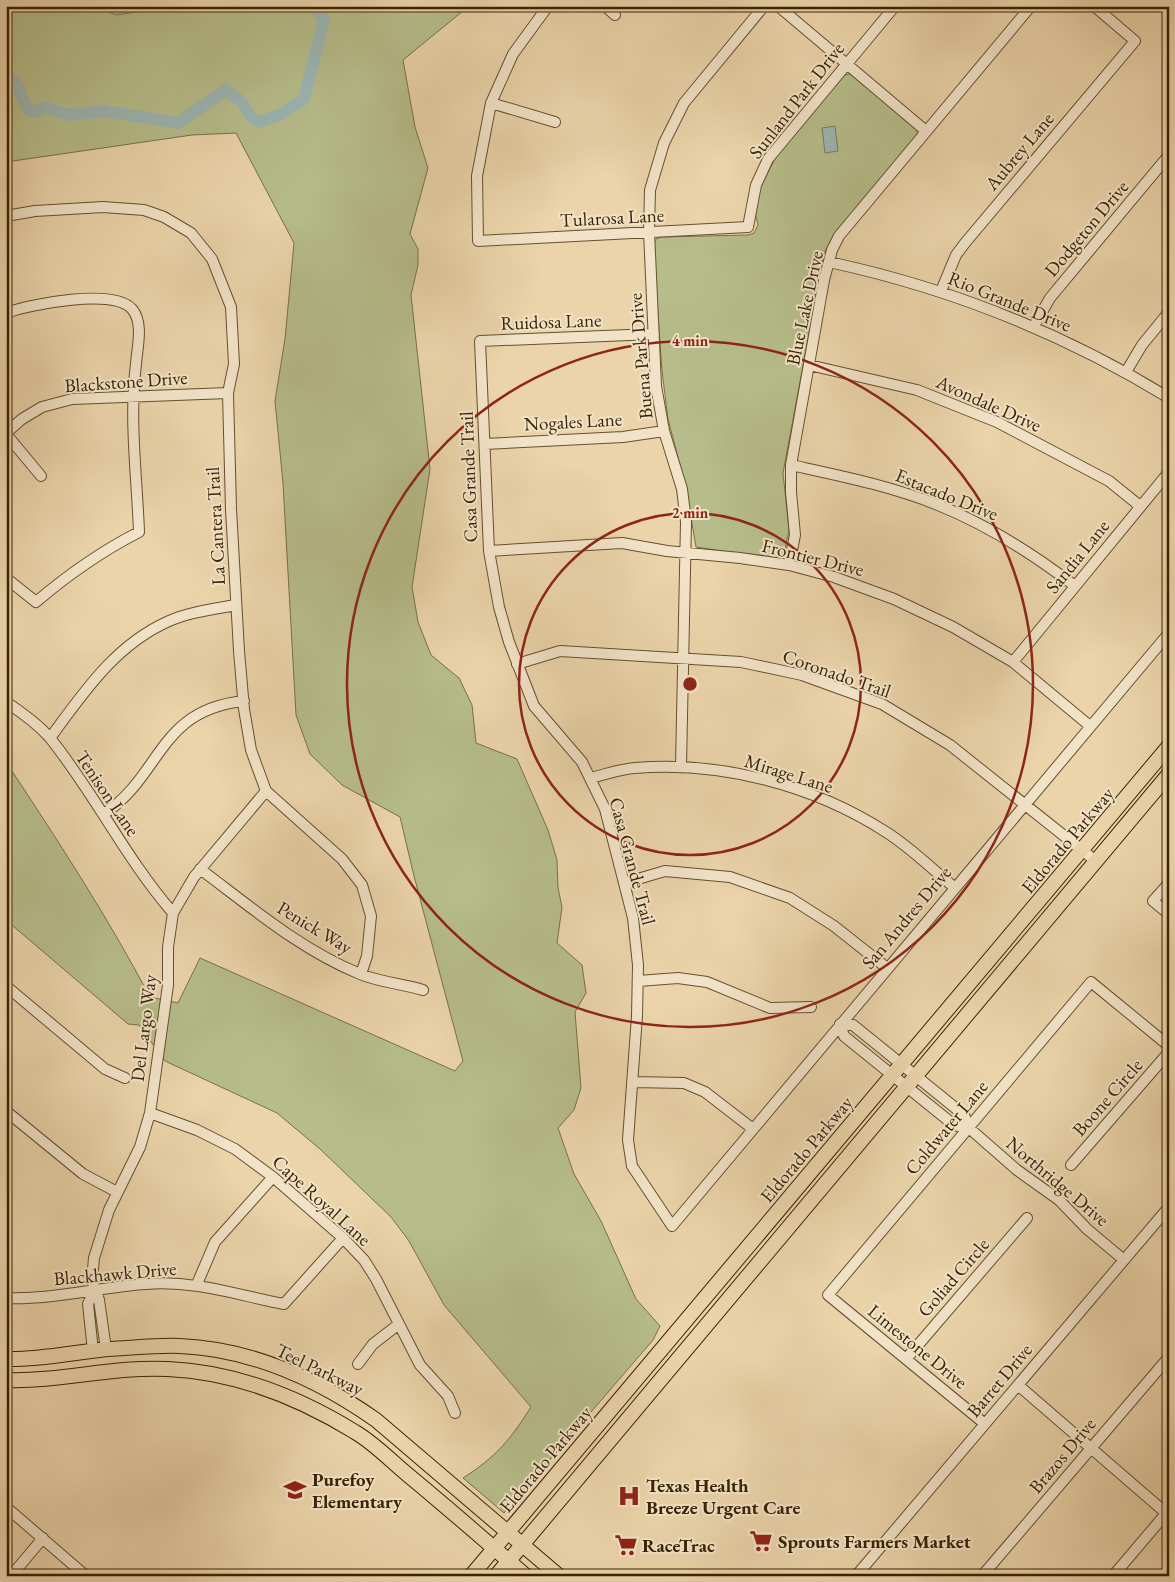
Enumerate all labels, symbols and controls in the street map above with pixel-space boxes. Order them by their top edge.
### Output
street label: Sunland Park Drive [743,37,850,164]
street label: Aubrey Lane [979,107,1059,196]
street label: Dodgeton Drive [1039,175,1134,282]
street label: Tularosa Lane [559,202,665,233]
street label: Blue Lake Drive [780,249,829,368]
street label: Rio Grande Drive [945,265,1075,338]
street label: Buena Park Drive [623,292,658,420]
street label: Ruidosa Lane [500,307,602,336]
text: 4 min [672,331,709,350]
street label: Blackstone Drive [64,365,188,398]
street label: Avondale Drive [931,369,1045,438]
street label: Nogales Lane [523,406,623,437]
street label: Casa Grande Trail [454,411,483,543]
street label: Estacado Drive [892,462,1002,526]
street label: La Cantera Trail [200,466,231,586]
text: 2 min [672,503,709,522]
street label: Sandia Lane [1040,514,1115,598]
street label: Frontier Drive [759,533,866,582]
street label: Coronado Trail [779,643,895,704]
centre of rings [681,675,699,693]
street label: Tenison Lane [70,746,145,841]
street label: Mirage Lane [742,748,836,799]
street label: Eldorado Parkway [1015,781,1120,899]
street label: Casa Grande Trail [603,795,662,928]
street label: San Andres Drive [856,861,957,974]
street label: Penick Way [273,895,357,960]
street label: Del Largo Way [125,972,163,1083]
street label: Boone Circle [1067,1053,1148,1142]
street label: Coldwater Lane [899,1075,993,1180]
street label: Eldorado Parkway [754,1090,859,1208]
street label: Northridge Drive [1001,1131,1114,1232]
street label: Cape Royal Lane [267,1149,376,1251]
street label: Goliad Circle [912,1232,995,1322]
street label: Blackhawk Drive [53,1256,178,1291]
street label: Limestone Drive [863,1299,973,1394]
street label: Teel Parkway [272,1337,368,1402]
street label: Barret Drive [961,1338,1038,1423]
street label: Eldorado Parkway [493,1400,598,1518]
street label: Brazos Drive [1023,1412,1101,1499]
place label: Purefoy Elementary [312,1467,403,1514]
place label: Texas Health Breeze Urgent Care [646,1473,800,1520]
school or university icon: Purefoy Elementary [282,1477,308,1503]
hospital icon: Texas Health Breeze Urgent Care [616,1483,642,1509]
supermarket icon: Sprouts Farmers Market [748,1528,774,1554]
place label: Sprouts Farmers Market [778,1529,971,1554]
supermarket icon: RaceTrac [613,1532,639,1558]
place label: RaceTrac [642,1533,715,1558]

